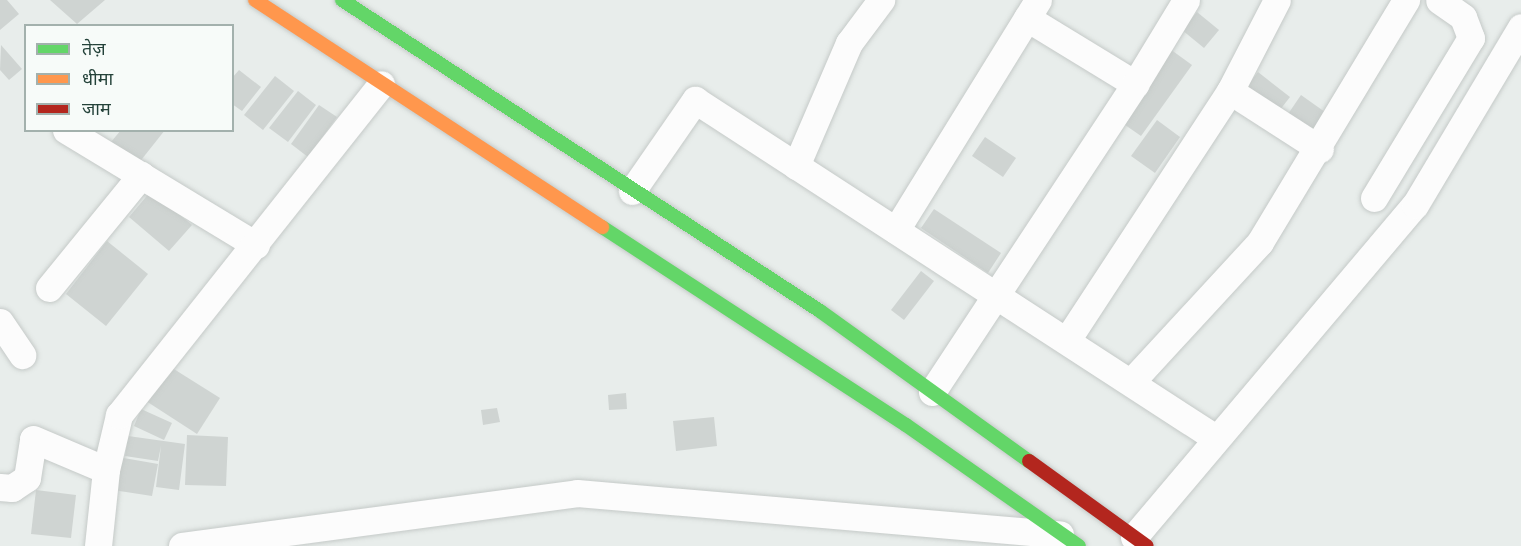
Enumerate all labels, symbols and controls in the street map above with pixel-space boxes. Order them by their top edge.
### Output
legend [24,24,234,132]
text: तेज़ [82,37,106,62]
text: धीमा [82,67,113,92]
text: जाम [82,97,111,122]

